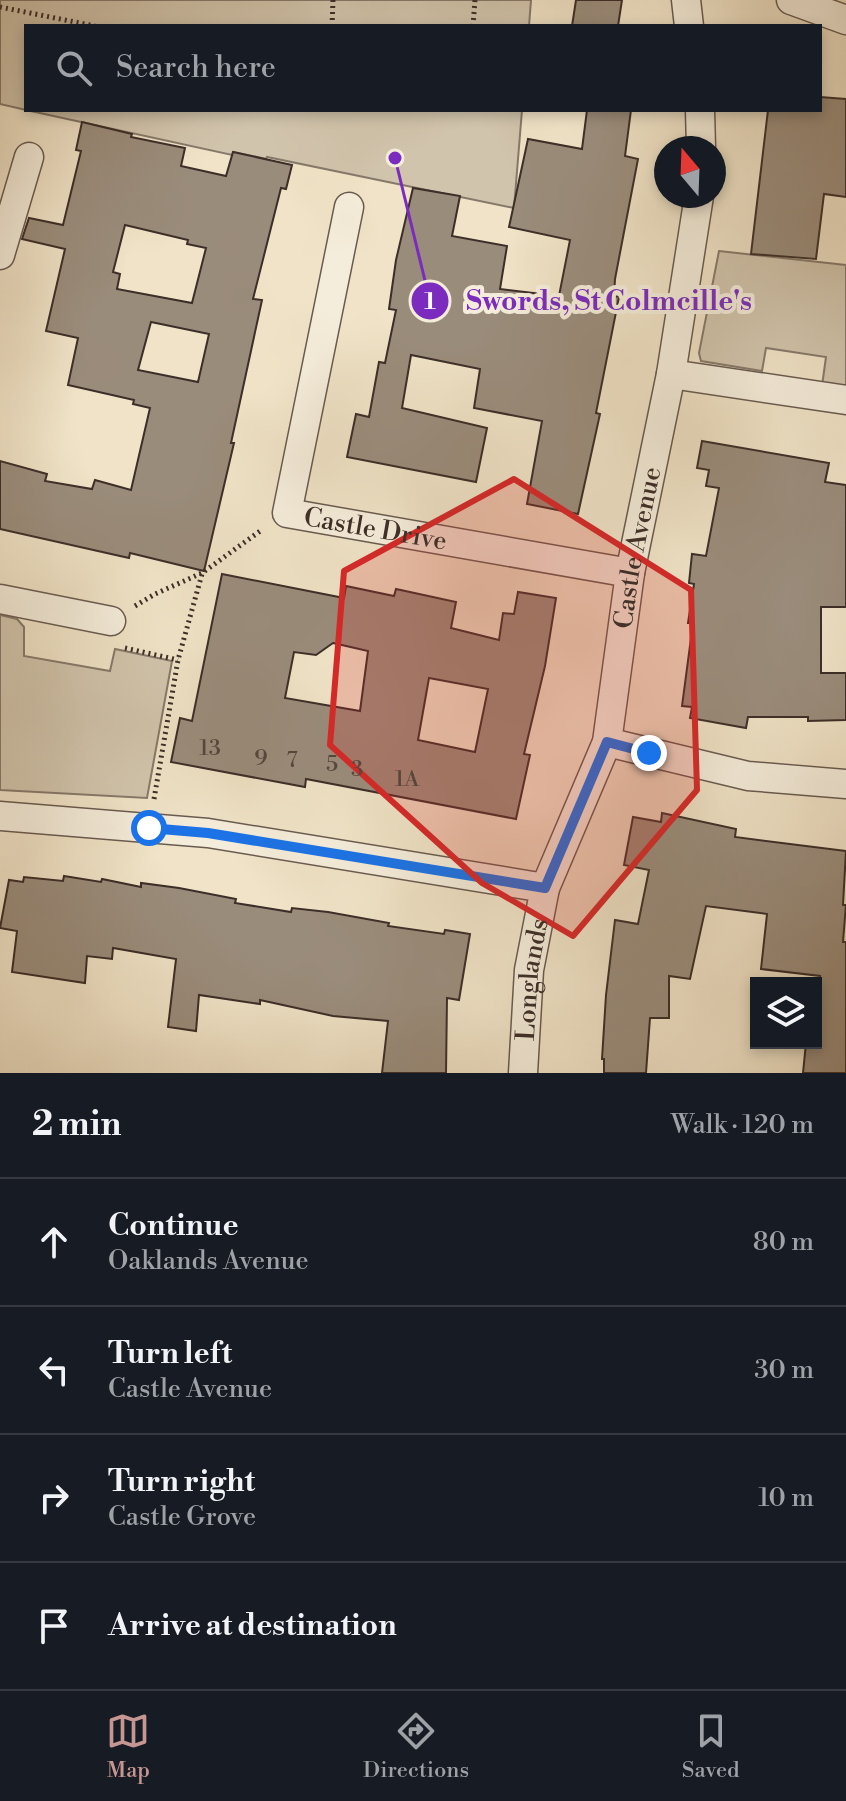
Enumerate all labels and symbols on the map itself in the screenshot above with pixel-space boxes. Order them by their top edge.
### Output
north arrow [654,136,726,208]
callout: Swords, St Colmcille's [410,275,768,327]
text: Swords, St Colmcille's [466,284,752,319]
text: 1 [424,287,436,317]
street label: Castle Avenue [608,464,668,631]
street label: Castle Drive [301,501,449,558]
house number: 13 [199,735,221,762]
route end [631,735,667,771]
house number: 9 [254,745,268,772]
house number: 7 [286,747,298,774]
house number: 5 [326,751,338,778]
house number: 3 [351,756,363,783]
house number: 1A [395,766,420,793]
route start [131,810,167,846]
street label: Longlands [510,916,556,1042]

